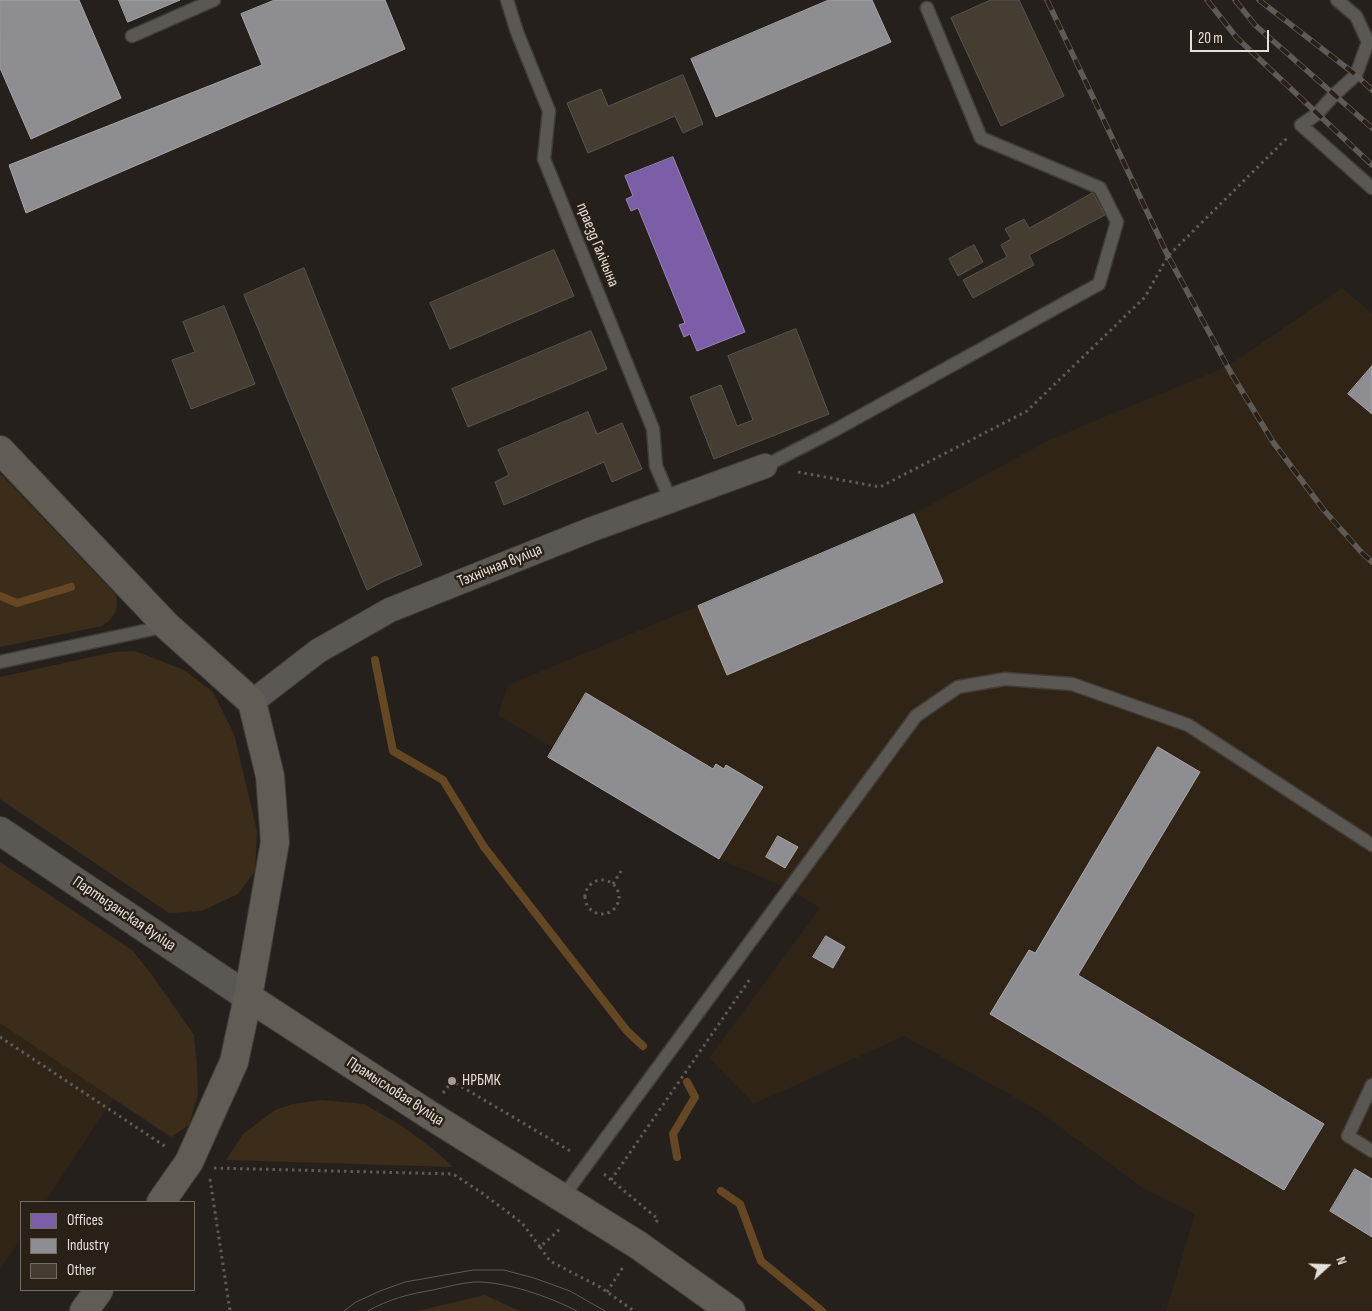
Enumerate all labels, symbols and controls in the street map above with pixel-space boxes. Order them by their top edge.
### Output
scale bar [1192,20,1271,52]
text: 20 m [1198,29,1223,48]
street label: праезд Галічына [571,200,623,290]
street label: Тэхнічная вуліца [455,540,545,592]
street label: Партызанская вуліца [69,872,179,956]
street label: Прамысловая вуліца [343,1053,447,1131]
place label: НРБМК [462,1071,501,1091]
marker: НРБМК [446,1075,458,1087]
legend [20,1201,195,1291]
text: Offices [67,1211,103,1230]
text: Industry [67,1236,109,1255]
north arrow [1302,1241,1352,1291]
text: N [1332,1254,1351,1267]
text: Other [67,1261,96,1280]

